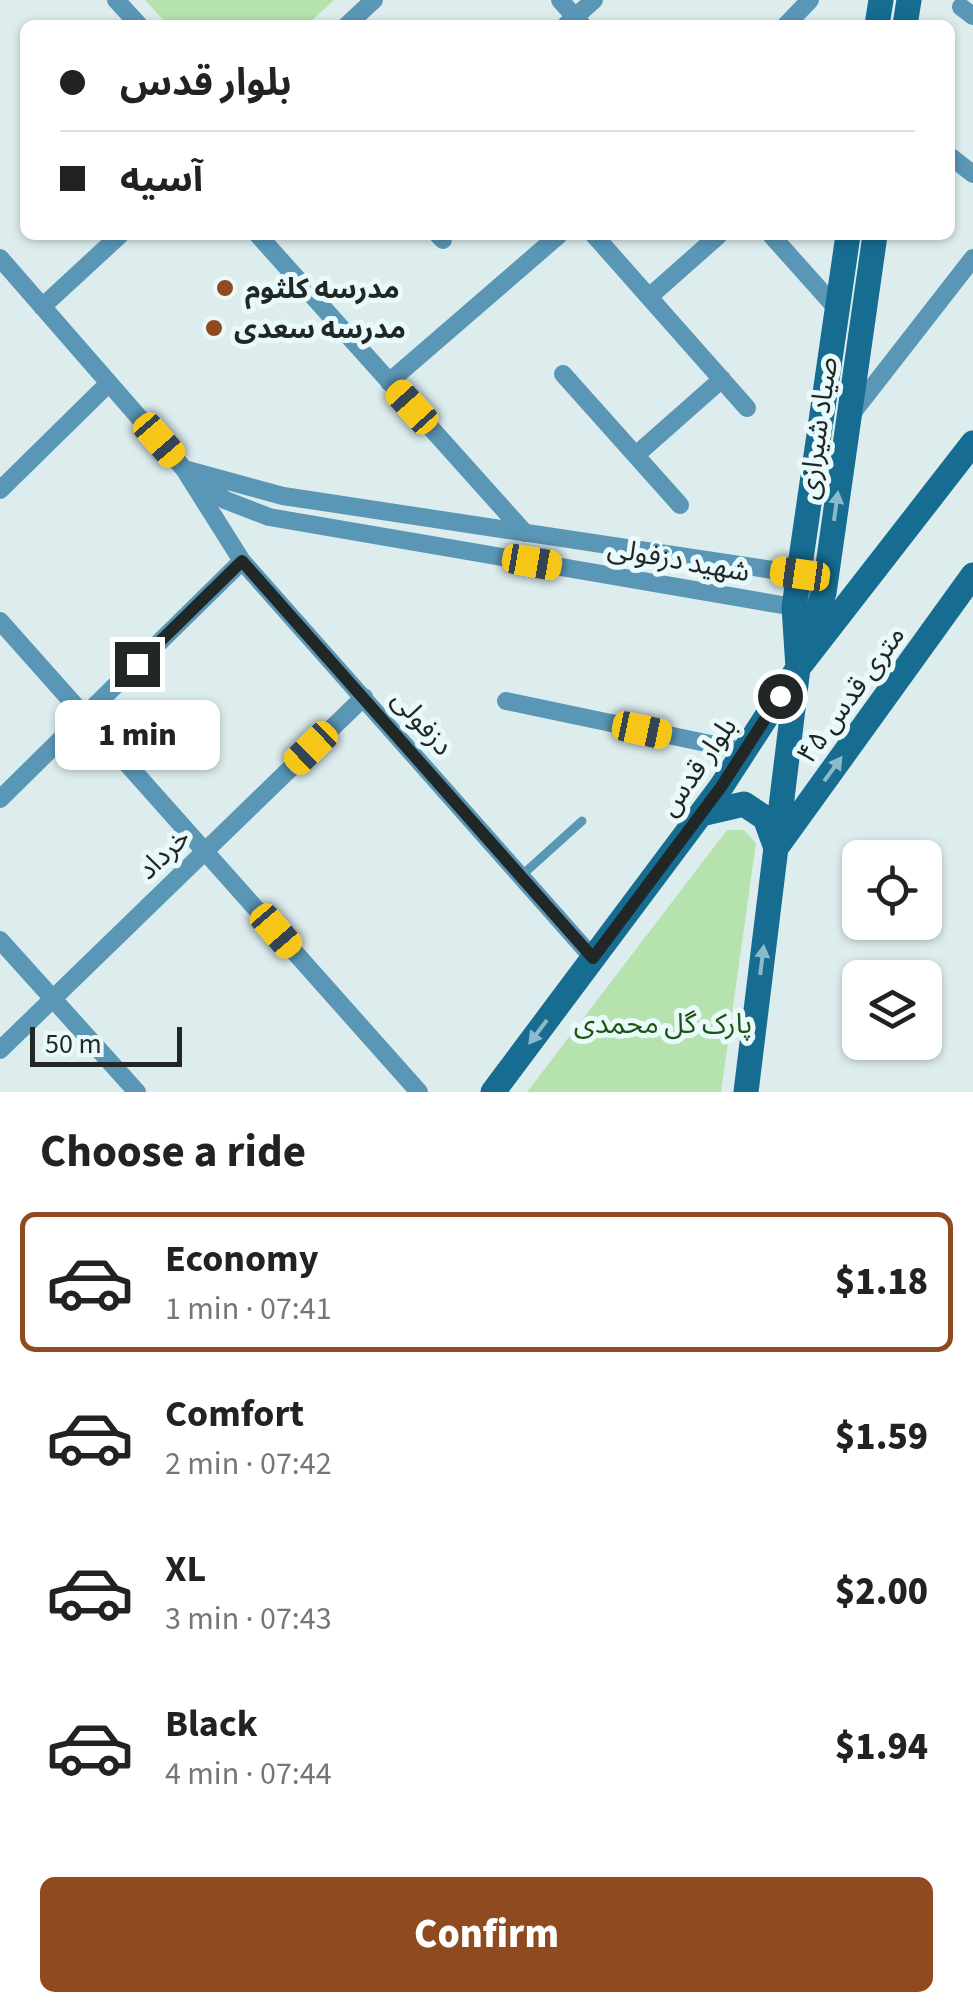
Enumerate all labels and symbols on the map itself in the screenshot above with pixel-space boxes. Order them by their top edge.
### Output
place label: مدرسه کلثوم [245,269,399,310]
marker: مدرسه کلثوم [214,277,236,299]
place label: مدرسه سعدی [234,309,406,349]
marker: مدرسه سعدی [203,317,225,339]
street label: صیاد شیرازی [788,354,848,502]
car [381,375,443,439]
car [128,408,190,472]
one-way arrow [829,490,845,521]
street label: شهید دزفولی [605,528,753,592]
car [500,542,564,582]
car [768,555,832,593]
street label: ۴۵ متری قدس [787,617,915,772]
route end [115,642,160,687]
route start [758,674,803,719]
street label: دزفولی [382,681,462,765]
callout: 1 min [54,699,220,769]
car [610,709,674,751]
street label: بلوار قدس [649,709,747,824]
car [279,716,343,780]
one-way arrow [823,755,842,782]
street label: خرداد [128,818,199,889]
car [245,899,307,963]
one-way arrow [754,944,770,976]
park label: پارک گل محمدی [574,1004,752,1044]
one-way arrow [528,1019,548,1045]
scale bar [30,1022,182,1066]

